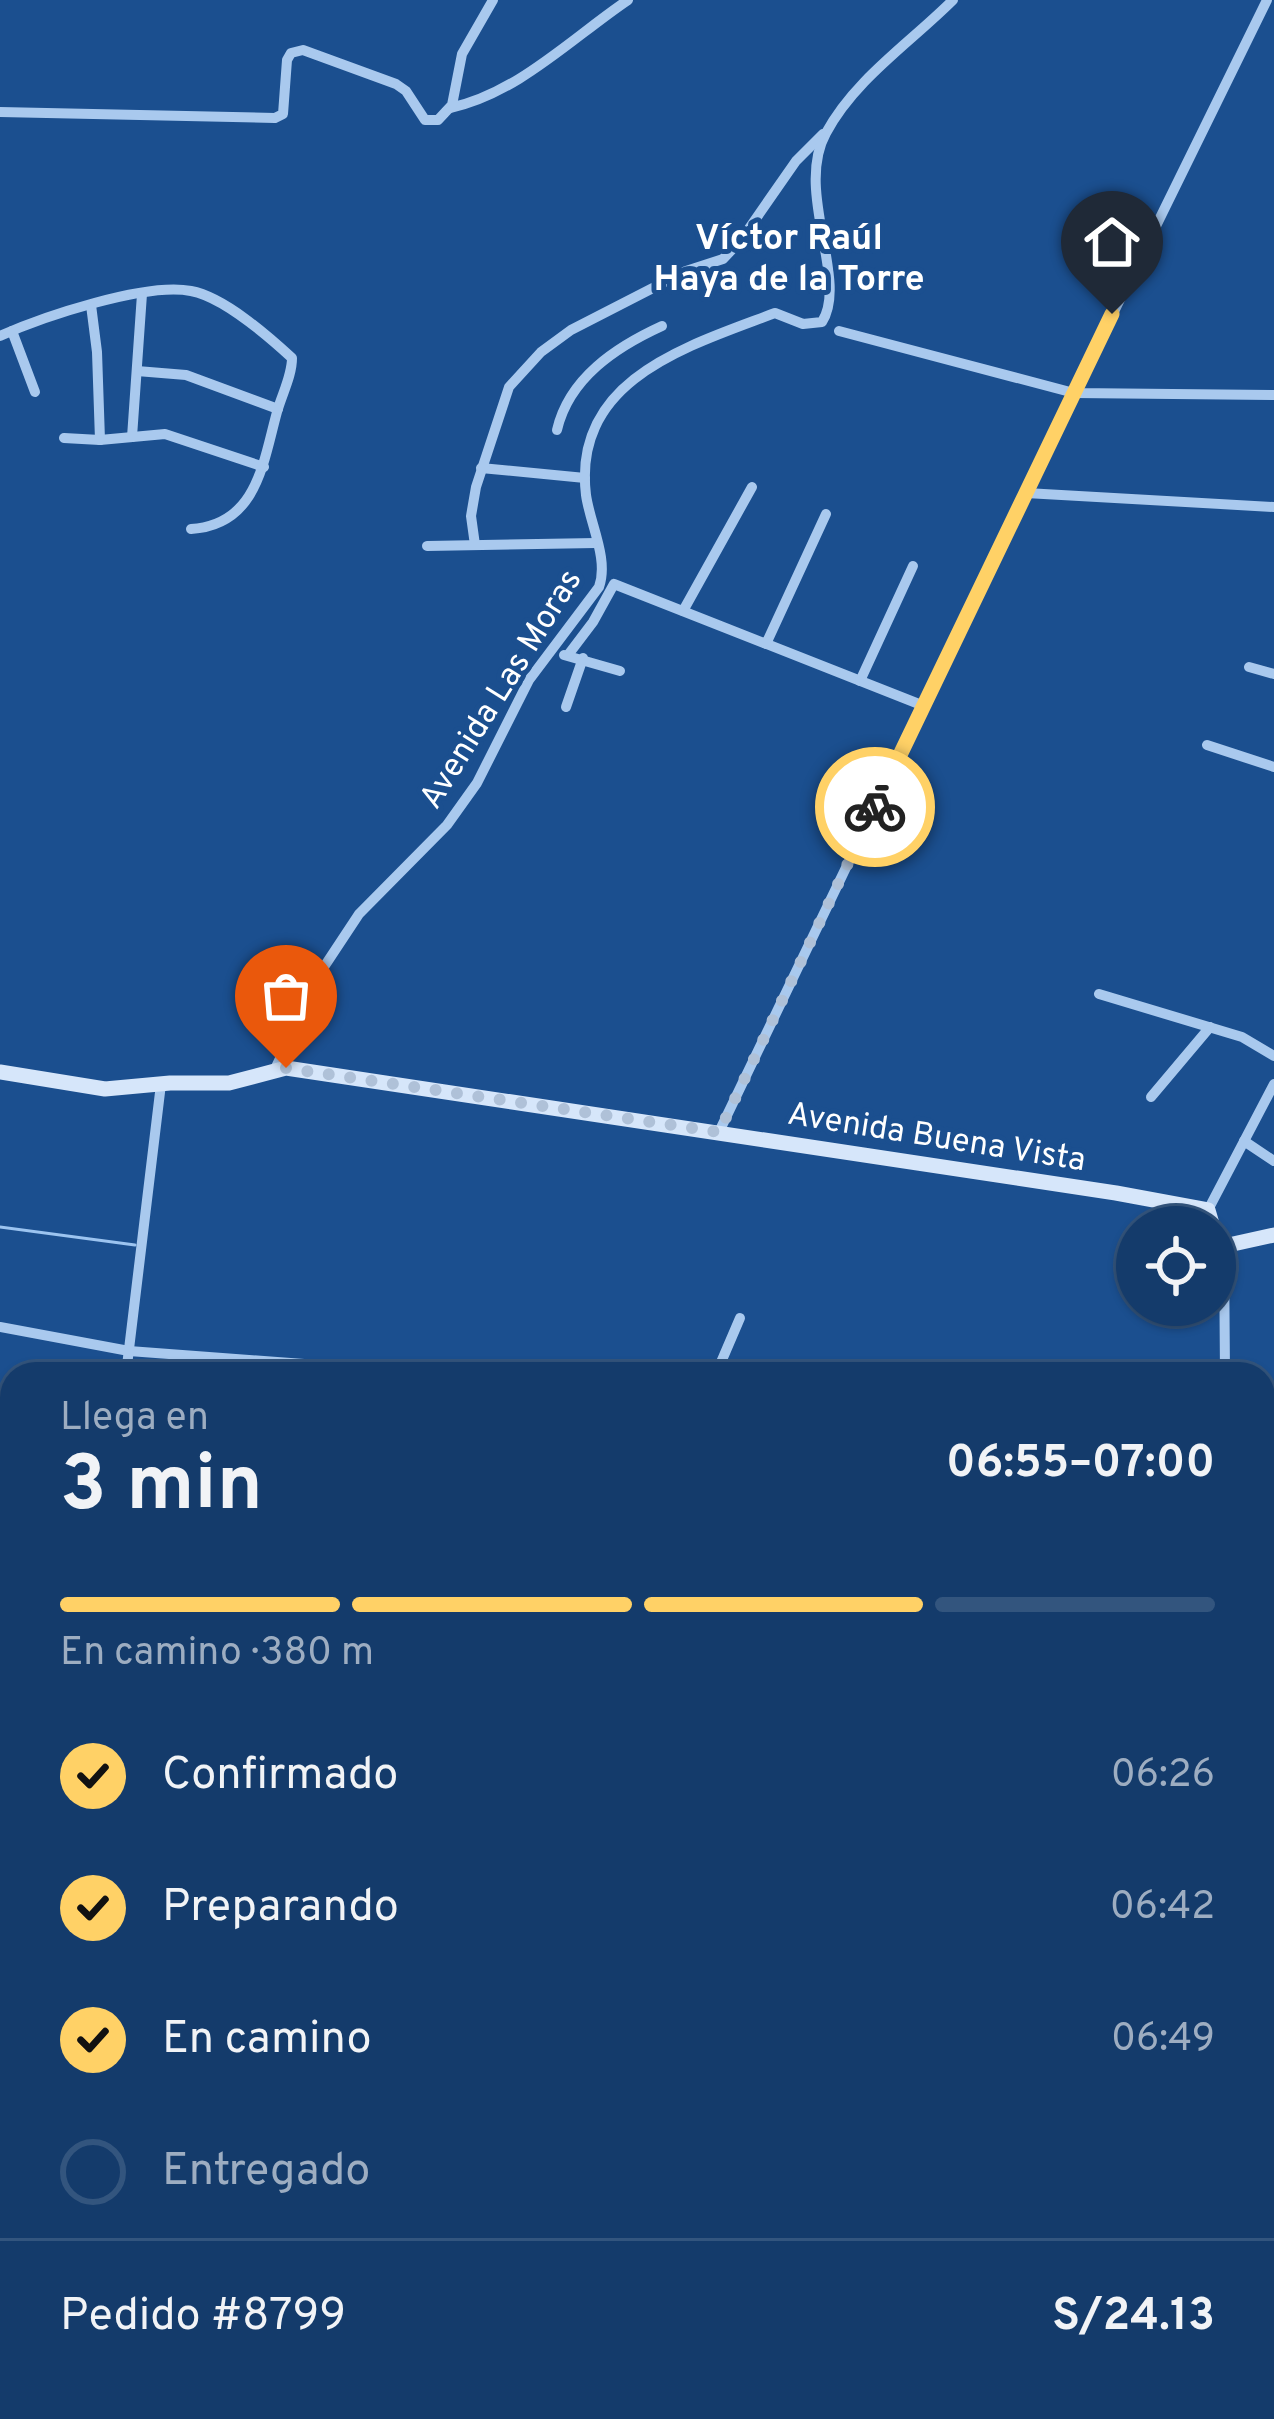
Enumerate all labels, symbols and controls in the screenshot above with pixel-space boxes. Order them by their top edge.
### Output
pin [1061,191,1163,314]
icon: home [1079,209,1145,275]
district label: Víctor Raúl Haya de la Torre [653,217,925,304]
street label: Avenida Las Moras [412,562,593,818]
courier [815,747,935,867]
icon: bike [842,774,908,840]
pin [235,945,337,1068]
icon: bag [253,963,319,1029]
street label: Avenida Buena Vista [784,1095,1089,1183]
map controls [1116,1206,1236,1326]
button: locate [1116,1206,1236,1326]
text: Llega en [60,1395,209,1444]
text: 06:55–07:00 [946,1436,1215,1493]
text: 3 min [60,1439,263,1538]
text: En camino · 380 m [60,1630,374,1679]
icon: check [60,1743,126,1809]
text: Confirmado [162,1748,398,1805]
text: 06:26 [1111,1752,1215,1801]
icon: check [60,1875,126,1941]
text: Preparando [162,1880,399,1937]
text: 06:42 [1110,1884,1215,1933]
icon: check [60,2007,126,2073]
text: En camino [162,2012,372,2069]
text: 06:49 [1111,2016,1215,2065]
text: Entregado [162,2144,370,2201]
text: Pedido #8799 [60,2289,346,2346]
text: S/24.13 [1052,2289,1215,2346]

